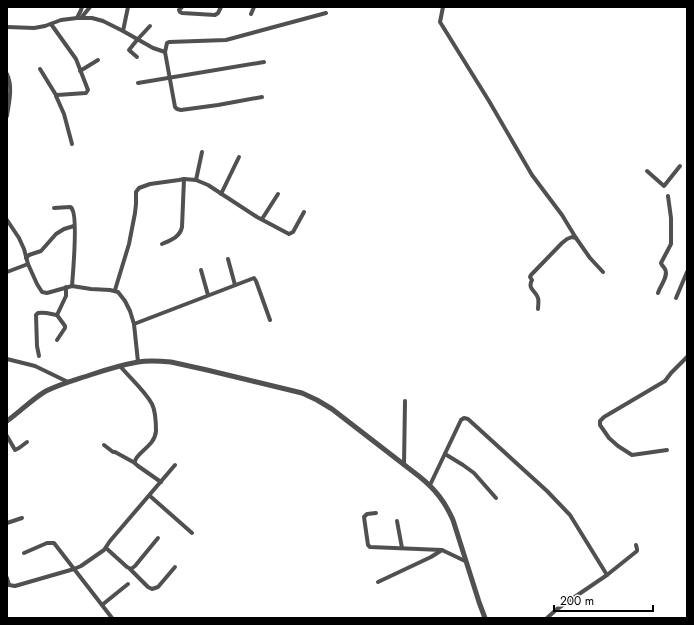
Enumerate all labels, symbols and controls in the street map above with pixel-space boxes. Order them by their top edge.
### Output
scale bar [554,587,653,613]
text: 200 m [560,592,594,610]

